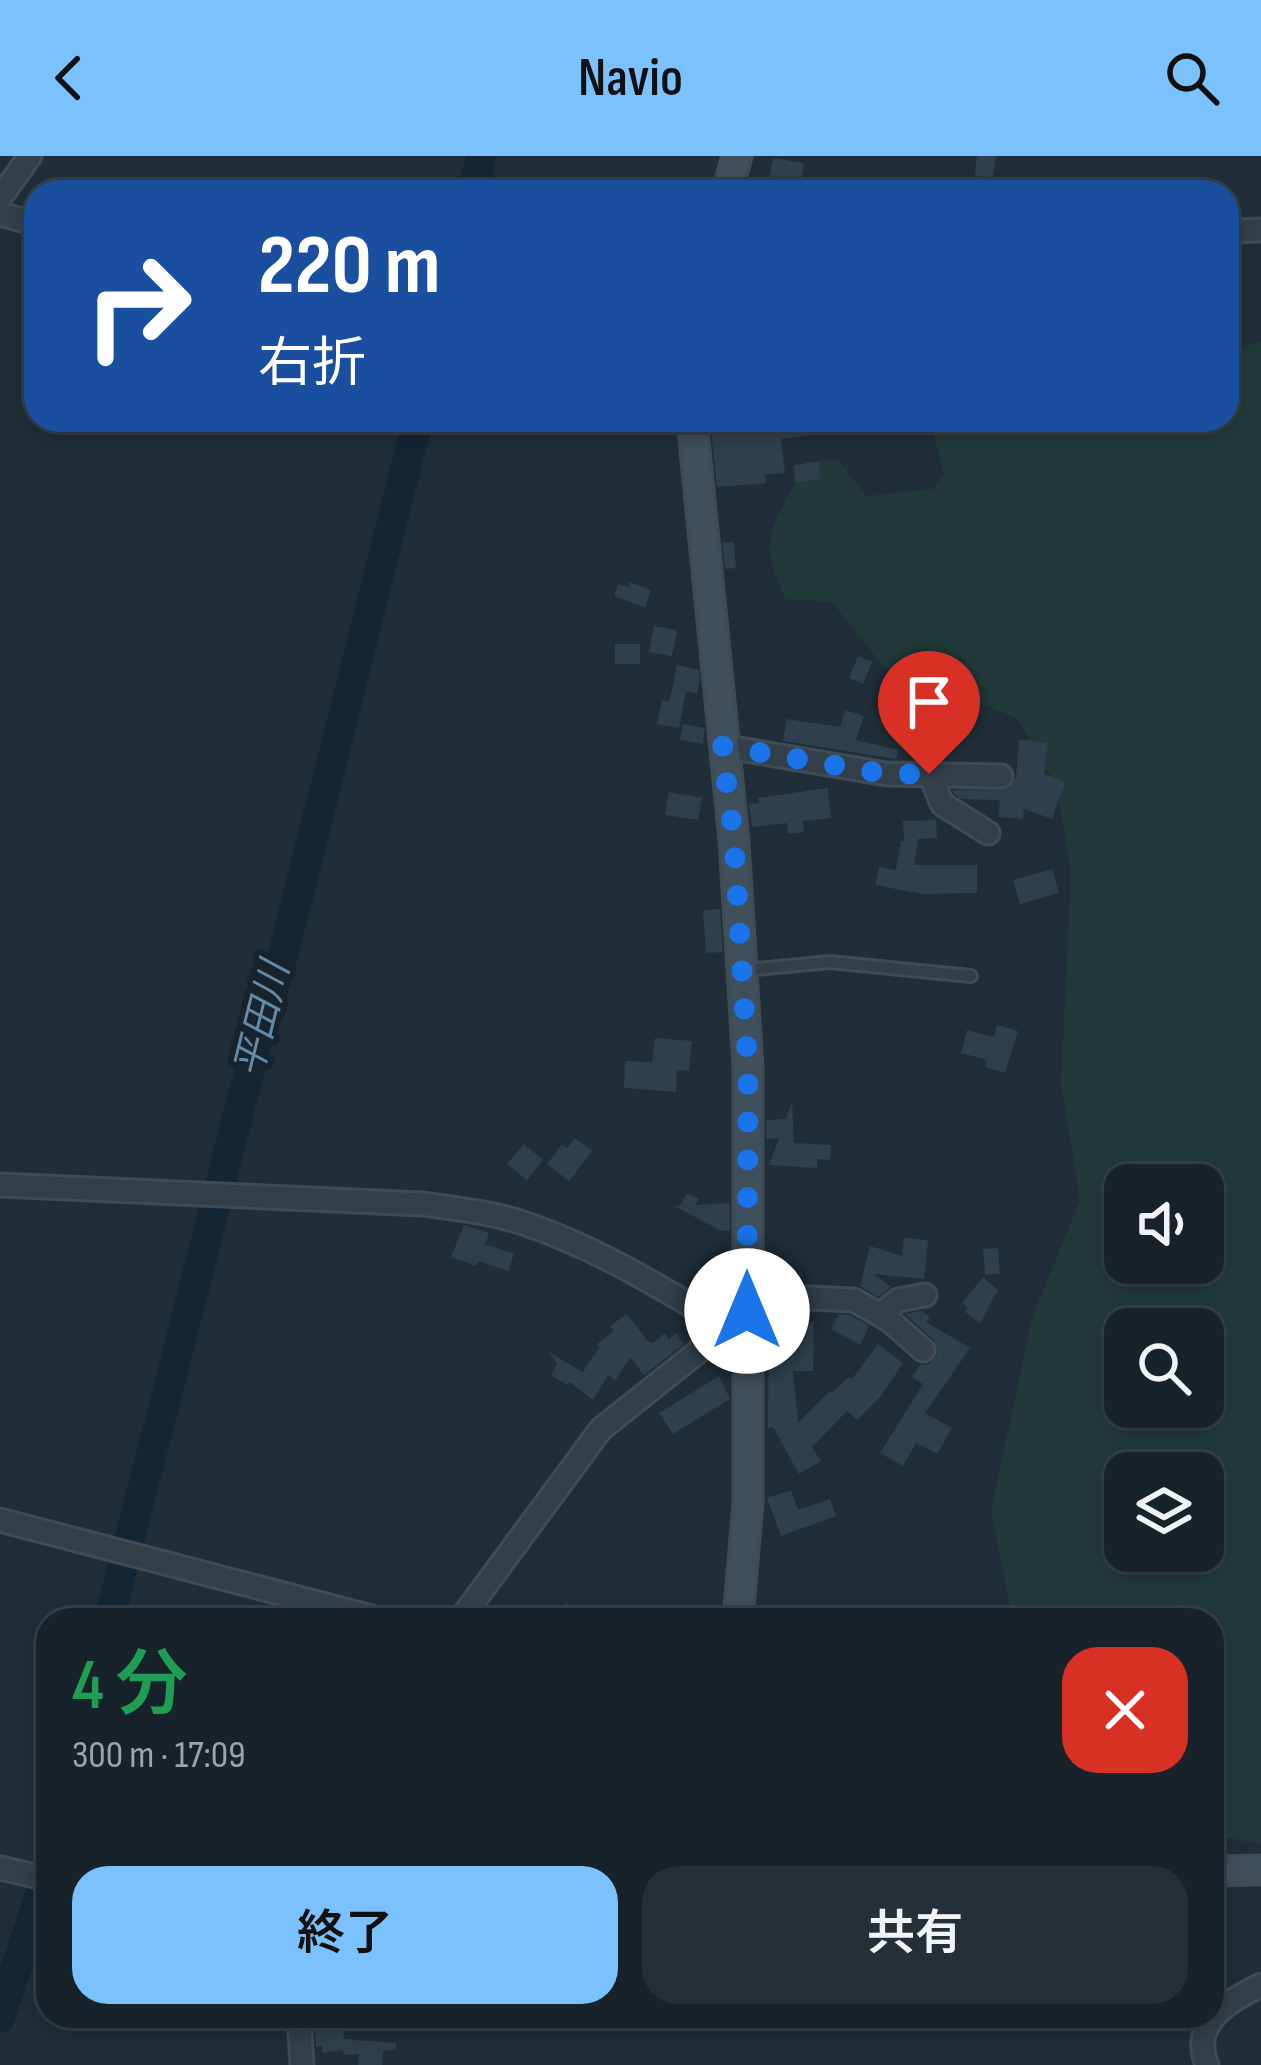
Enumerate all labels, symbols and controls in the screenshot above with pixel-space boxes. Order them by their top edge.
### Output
icon: back [36,45,102,111]
icon: search [1159,45,1225,111]
text: Navio [578,46,683,111]
text: 220 m [258,216,440,317]
icon: right [60,228,216,384]
text: 右折 [258,332,366,397]
pin [878,651,980,774]
icon: arrive [896,669,962,735]
water label: 平田川 [226,954,301,1082]
map controls [1104,1164,1224,1572]
button: sound [1104,1164,1224,1284]
position arrow [684,1248,810,1374]
button: search [1104,1308,1224,1428]
button: layers [1104,1452,1224,1572]
text: 4 分 [72,1643,187,1730]
button: close [1062,1647,1188,1773]
text: 300 m · 17:09 [72,1732,245,1779]
button: 終了 [72,1866,618,2004]
button: 共有 [642,1866,1188,2004]

